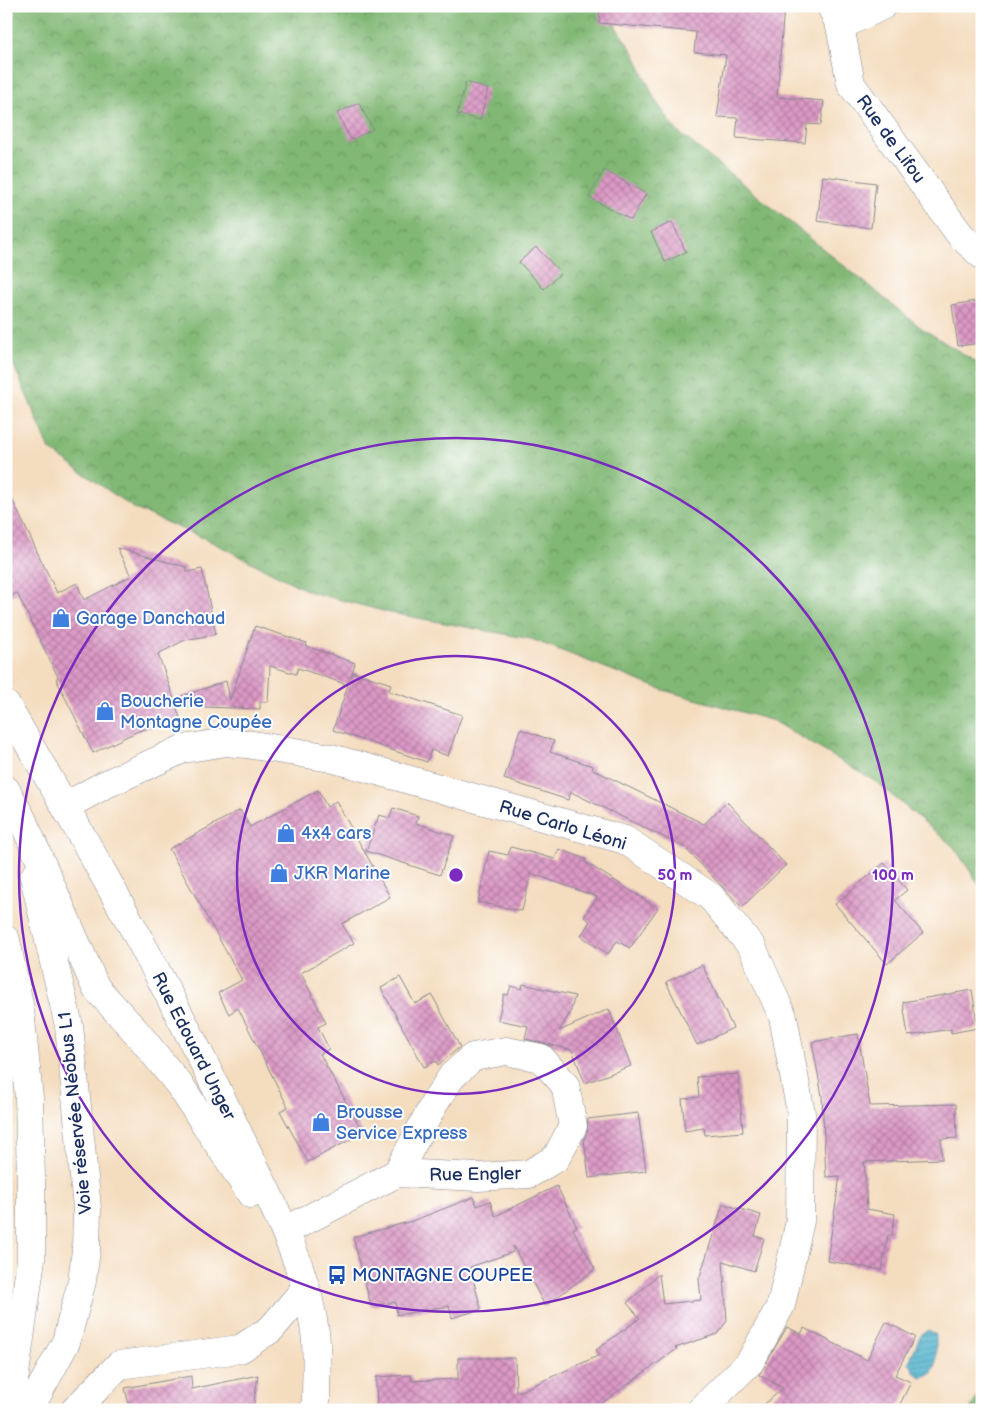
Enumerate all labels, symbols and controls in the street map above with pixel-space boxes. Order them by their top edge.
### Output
street label: Rue de Lifou [852,91,930,187]
shop icon: Garage Danchaud [50,607,72,629]
place label: Garage Danchaud [76,608,225,629]
place label: Boucherie Montagne Coupée [120,691,272,733]
shop icon: Boucherie Montagne Coupée [94,700,116,722]
street label: Rue Carlo Léoni [497,796,629,855]
shop icon: 4x4 cars [275,822,297,844]
place label: 4x4 cars [301,823,372,844]
shop icon: JKR Marine [268,862,290,884]
place label: JKR Marine [294,863,391,884]
centre of rings [447,866,465,884]
text: 50 m [658,866,693,885]
text: 100 m [872,866,914,885]
street label: Rue Edouard Unger [147,969,240,1124]
street label: Voie réservée Néobus L1 [54,1011,97,1215]
place label: Brousse Service Express [336,1102,467,1144]
shop icon: Brousse Service Express [310,1111,332,1133]
street label: Rue Engler [429,1163,522,1186]
bus stop icon: MONTAGNE COUPEE [326,1264,348,1286]
place label: MONTAGNE COUPEE [352,1265,533,1286]

